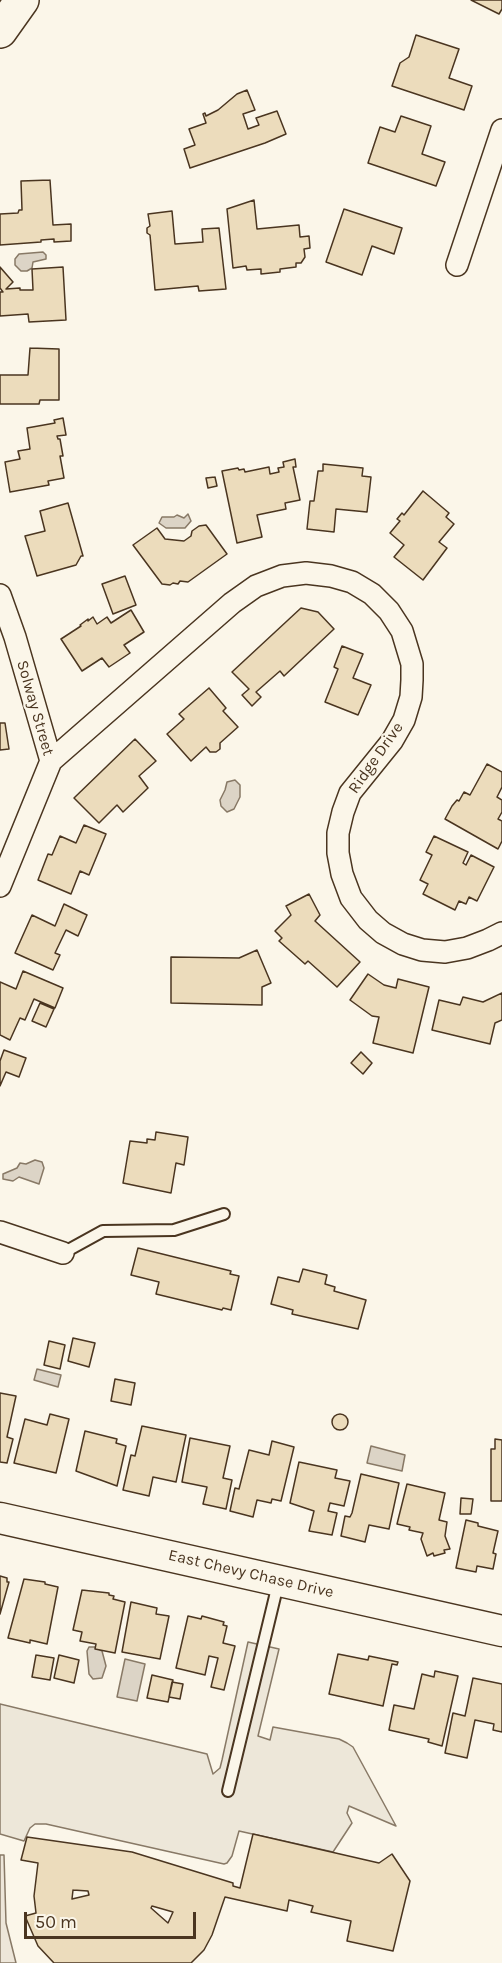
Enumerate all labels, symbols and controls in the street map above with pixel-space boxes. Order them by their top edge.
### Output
street label: Solway Street [12,658,58,758]
street label: Ridge Drive [344,719,408,797]
street label: East Chevy Chase Drive [166,1546,336,1602]
scale bar [27,1900,200,1938]
text: 50 m [35,1911,77,1933]

